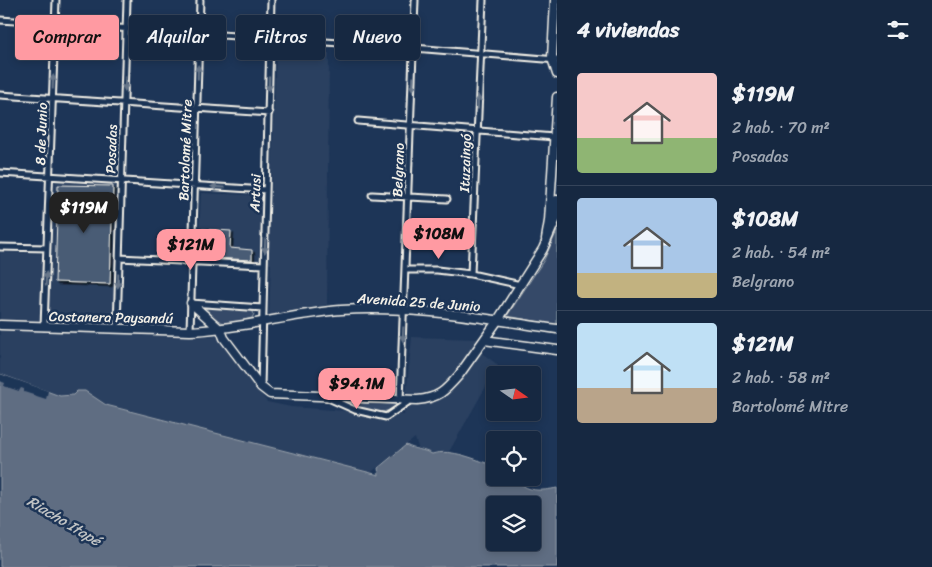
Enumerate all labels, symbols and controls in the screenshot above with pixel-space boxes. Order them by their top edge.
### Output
text: 4 viviendas [577,11,680,49]
chip: Comprar [15,15,119,60]
chip: Alquilar [129,15,226,60]
chip: Filtros [236,15,325,60]
chip: Nuevo [335,15,420,60]
icon: filters [884,16,912,44]
one-way arrow [194,64,202,80]
one-way arrow [50,74,58,90]
text: $119M [732,75,794,113]
one-way arrow [120,76,128,92]
one-way arrow [265,76,273,92]
one-way arrow [408,76,416,92]
icon: home [617,93,677,153]
one-way arrow [474,94,482,110]
street label: Bartolomé Mitre [171,99,200,201]
street label: 8 de Junio [28,102,55,166]
text: 2 hab. · 70 m² [732,113,830,142]
street label: Posadas [98,124,125,174]
street label: Ituzaingó [452,132,479,194]
street label: Belgrano [385,142,412,198]
text: Posadas [732,142,788,171]
street label: Artusi [242,172,269,214]
one-way arrow [210,183,226,191]
pin: $119M [49,192,119,234]
text: $119M [60,193,108,222]
text: $108M [732,200,798,238]
pin: $108M [404,218,474,260]
icon: home [617,218,677,278]
text: $108M [414,219,464,248]
pin: $121M [156,228,226,271]
text: $121M [168,230,214,259]
one-way arrow [260,238,268,254]
text: 2 hab. · 54 m² [732,238,830,267]
text: Belgrano [732,267,794,296]
one-way arrow [42,271,50,287]
one-way arrow [114,273,122,289]
street label: Avenida 25 de Junio [356,286,481,319]
street label: Costanera Paysandú [49,304,174,331]
text: $121M [732,325,793,363]
one-way arrow [399,326,407,342]
icon: home [617,343,677,403]
text: 2 hab. · 58 m² [732,363,830,392]
north arrow [486,366,541,421]
map controls [486,366,541,551]
pin: $94.1M [316,368,398,410]
text: $94.1M [329,369,385,398]
text: Bartolomé Mitre [732,392,848,421]
button: locate [486,431,541,486]
water label: Riacho Itapé [22,489,108,555]
button: layers [486,496,541,551]

